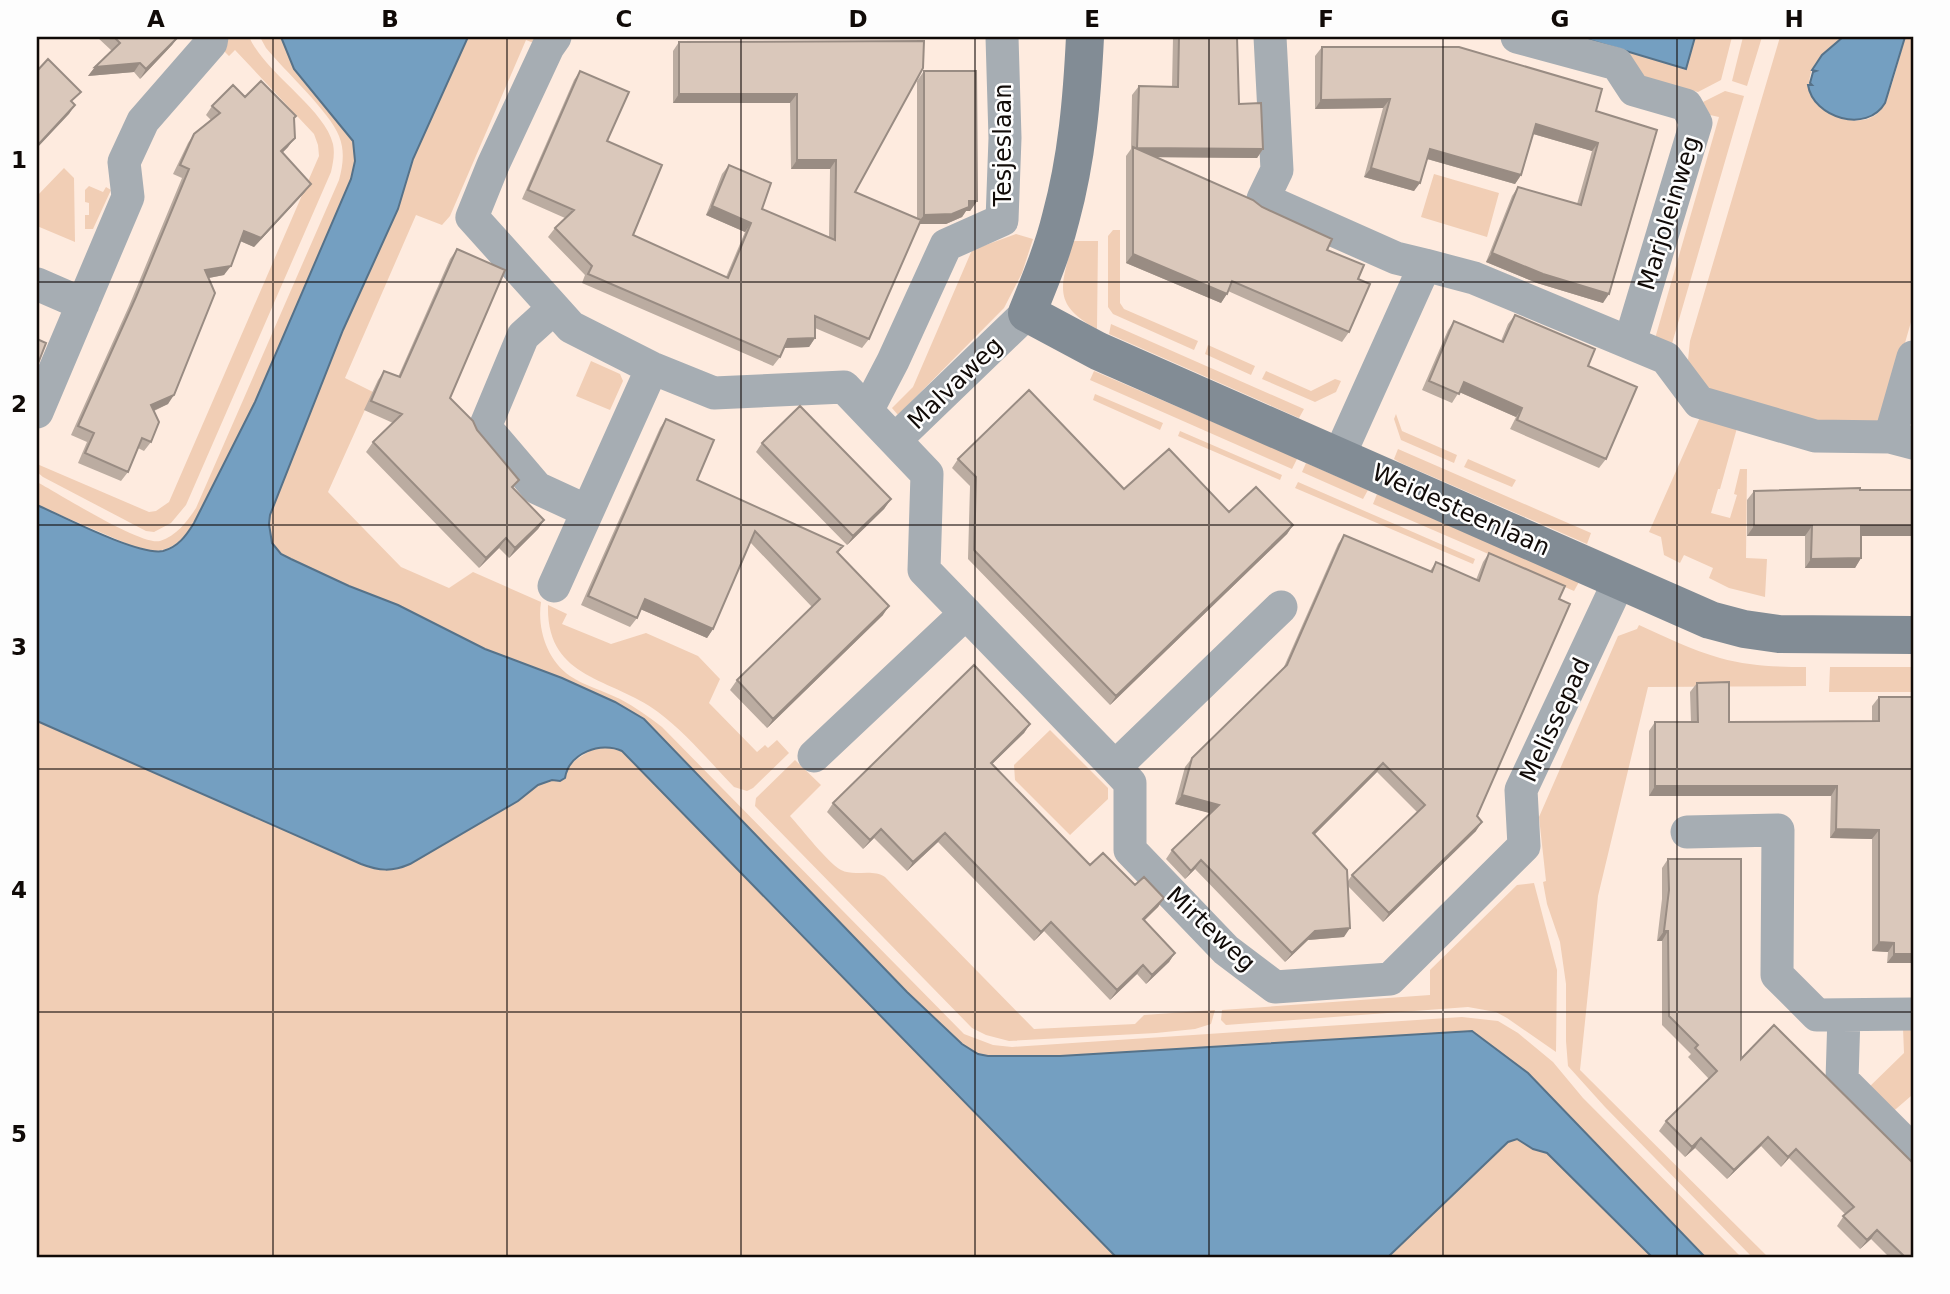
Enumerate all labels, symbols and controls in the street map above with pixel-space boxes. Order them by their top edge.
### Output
text: A [147,6,165,32]
text: B [381,6,399,32]
text: C [616,6,632,32]
text: D [848,6,868,32]
text: E [1084,6,1100,32]
text: F [1318,6,1334,32]
text: G [1551,6,1569,32]
text: H [1784,6,1804,32]
street label: Tesjeslaan [989,83,1017,208]
street label: Marjoleinweg [1632,133,1706,293]
text: 1 [11,147,27,173]
street label: Malvaweg [902,331,1008,435]
text: 2 [11,391,27,417]
street label: Weidesteenlaan [1368,458,1554,562]
text: 3 [11,634,27,660]
street label: Melissepad [1514,653,1596,787]
text: 4 [11,877,27,903]
street label: Mirteweg [1161,881,1261,977]
text: 5 [11,1121,27,1147]

